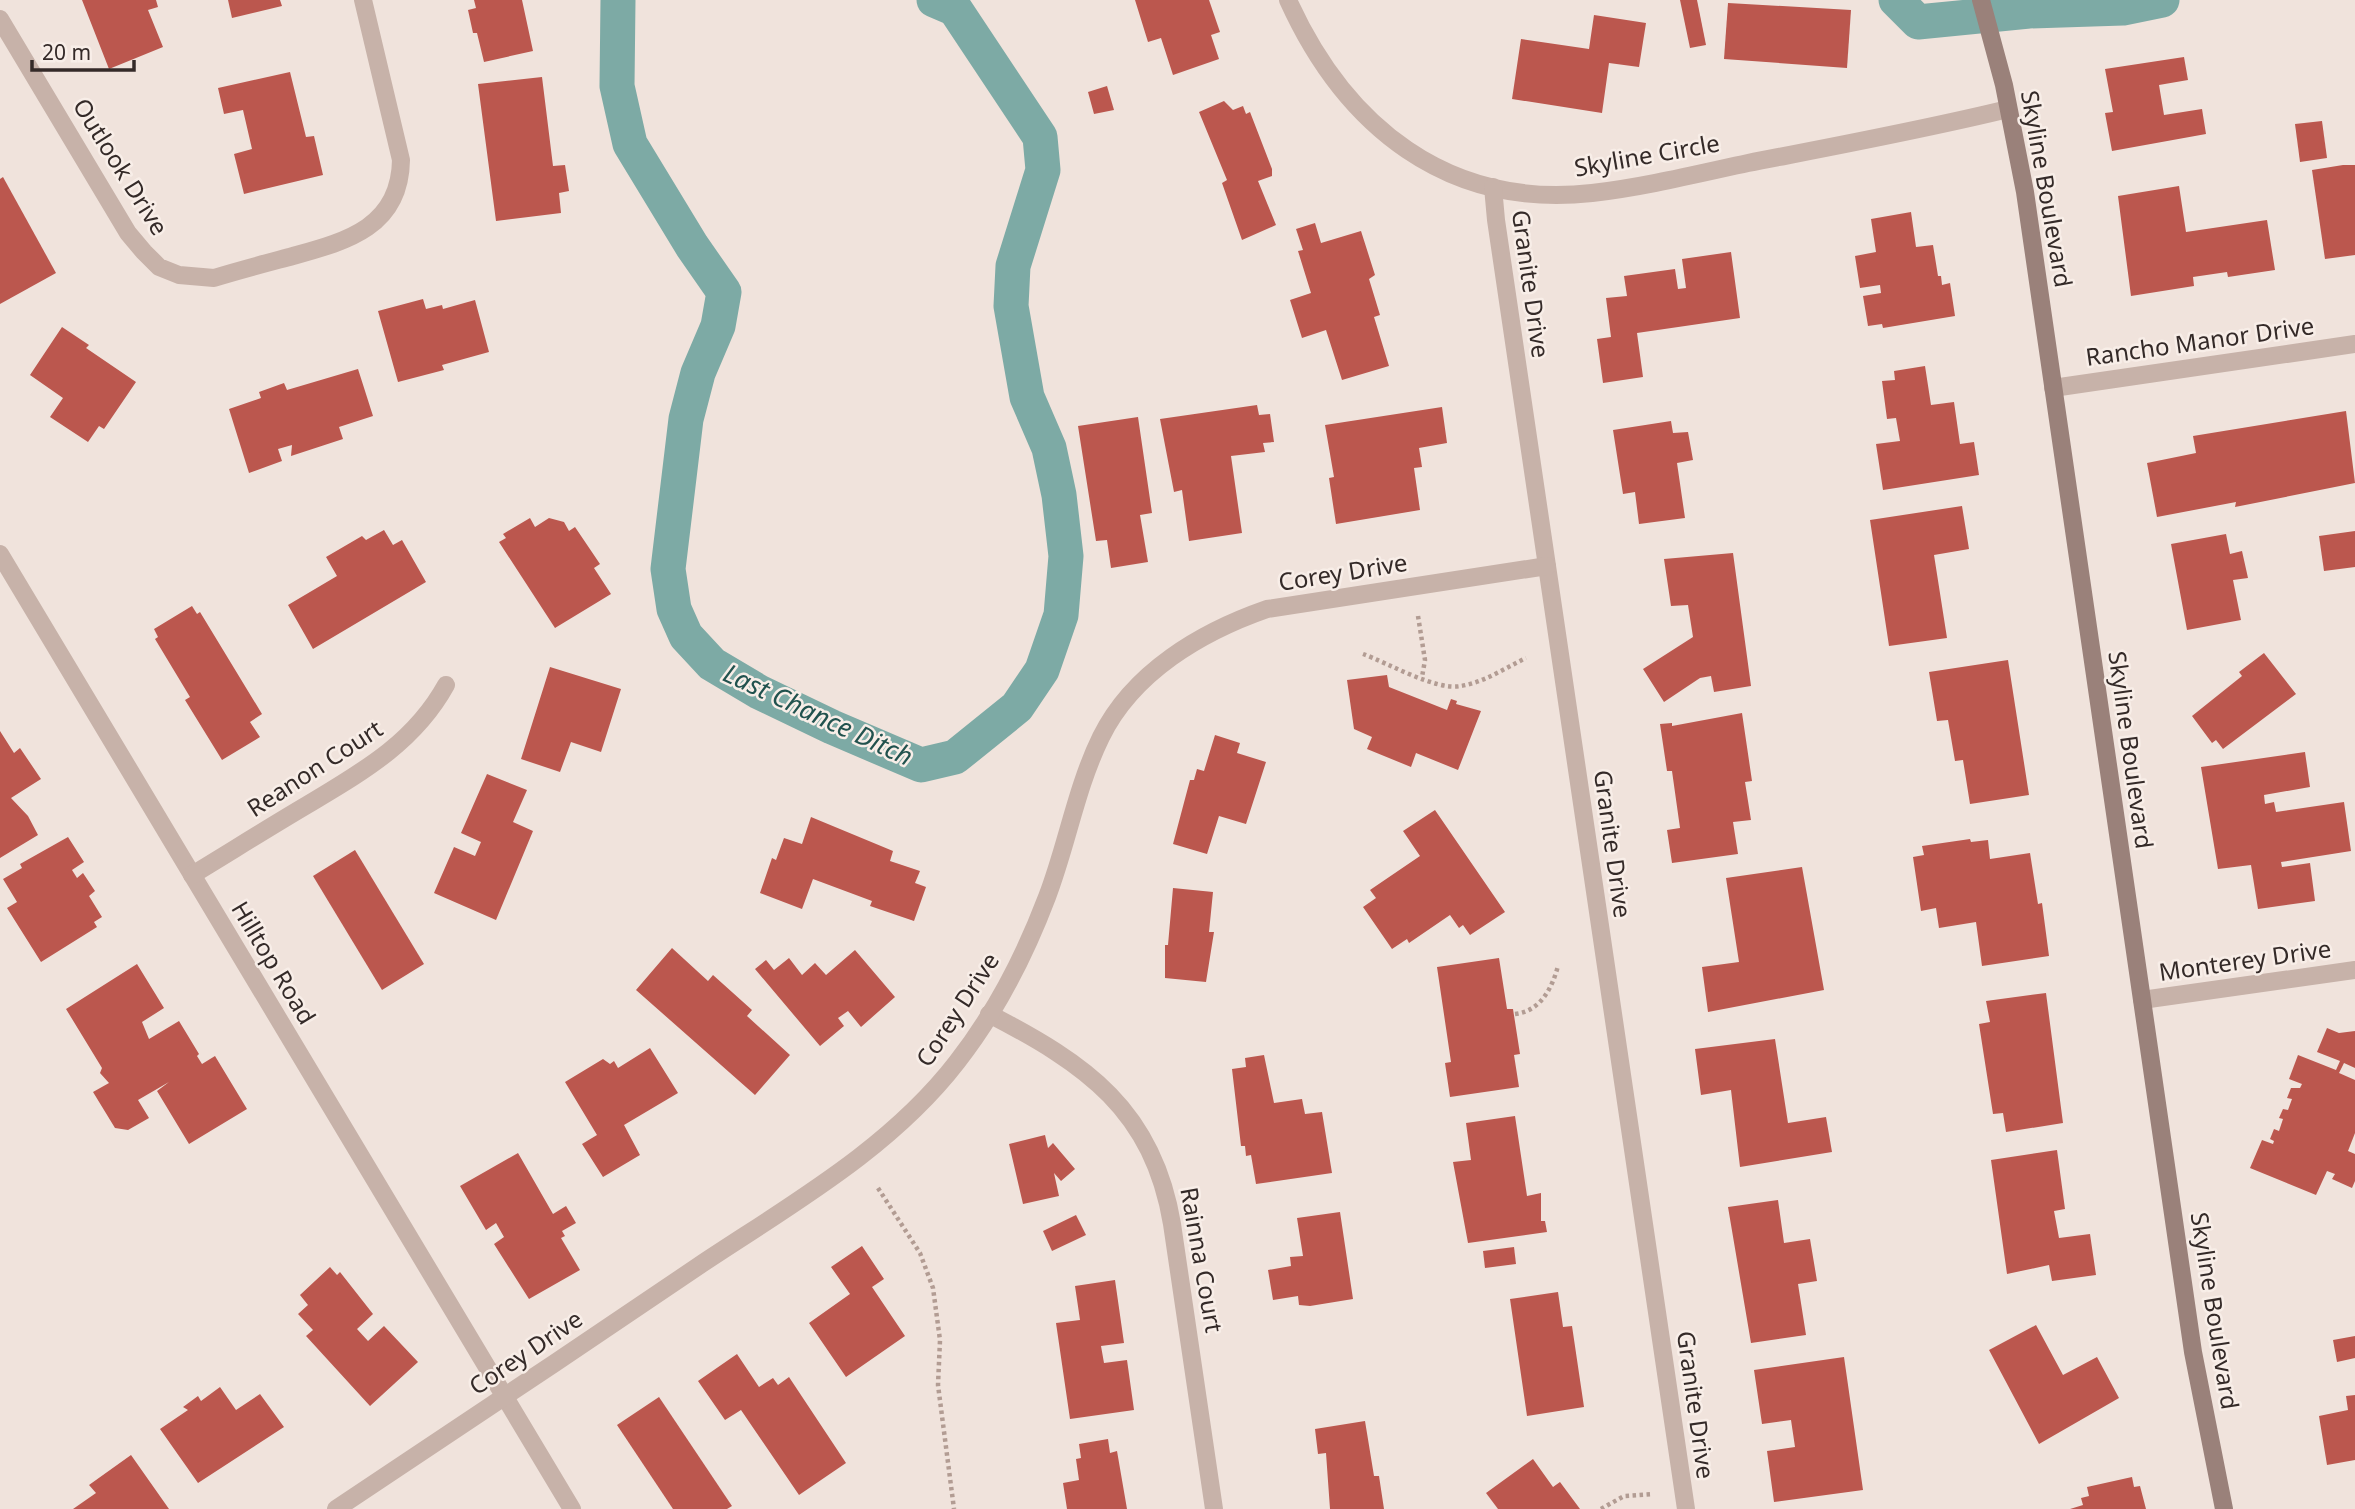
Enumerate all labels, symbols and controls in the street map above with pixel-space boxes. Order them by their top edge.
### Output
scale bar [32,28,133,72]
text: 20 m [42,38,91,66]
street label: Skyline Boulevard [2014,88,2081,290]
street label: Outlook Drive [66,91,177,241]
street label: Skyline Circle [1571,125,1722,184]
street label: Granite Drive [1505,208,1558,360]
street label: Rancho Manor Drive [2083,308,2316,373]
street label: Corey Drive [1276,545,1410,598]
street label: Skyline Boulevard [2101,649,2162,851]
water label: Last Chance Ditch [718,654,919,774]
street label: Reanon Court [240,711,389,824]
street label: Granite Drive [1587,768,1640,920]
street label: Hilltop Road [225,894,324,1030]
street label: Monterey Drive [2157,931,2333,988]
street label: Corey Drive [907,946,1006,1073]
street label: Rainna Court [1173,1184,1232,1335]
street label: Skyline Boulevard [2184,1210,2247,1412]
street label: Corey Drive [462,1302,588,1402]
street label: Granite Drive [1670,1329,1723,1481]

